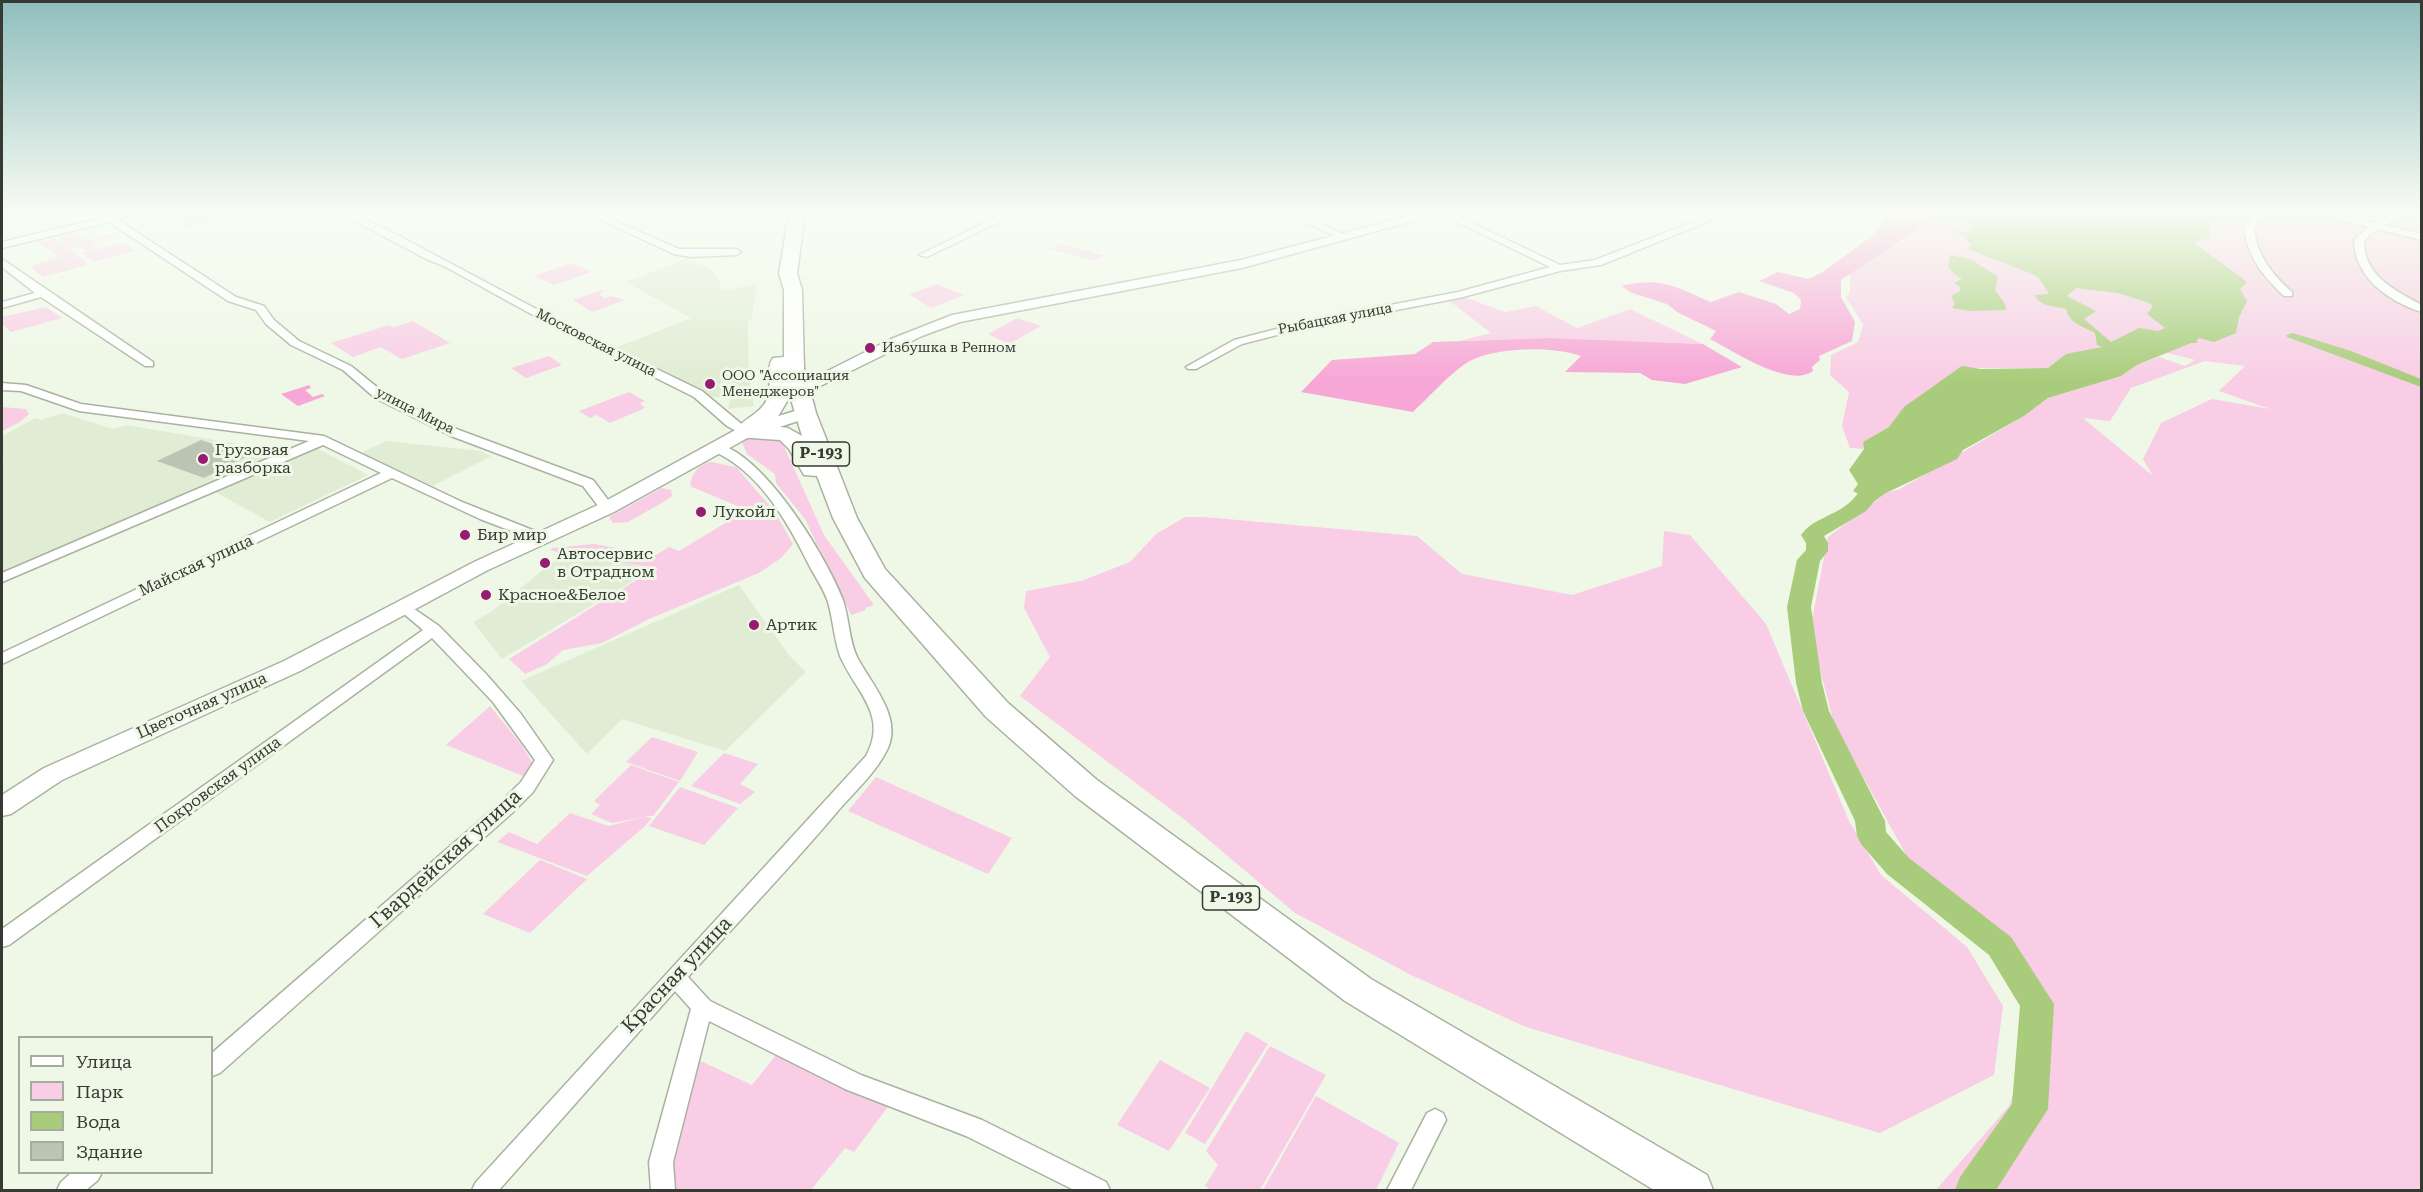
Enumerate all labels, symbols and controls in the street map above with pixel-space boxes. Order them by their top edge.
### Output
street label: Рыбацкая улица [1277,300,1393,338]
street label: Московская улица [533,305,659,381]
place label: Избушка в Репном [882,340,1016,356]
marker: Избушка в Репном [863,341,877,355]
place label: ООО "Ассоциация Менеджеров" [722,368,849,400]
marker: ООО "Ассоциация Менеджеров" [703,377,717,391]
street label: улица Мира [373,384,457,438]
place label: Грузовая разборка [215,440,291,478]
road number: Р-193 [792,442,850,466]
marker: Грузовая разборка [196,452,210,466]
place label: Лукойл [713,502,776,522]
marker: Лукойл [694,505,708,519]
place label: Бир мир [477,525,547,545]
marker: Бир мир [458,528,472,542]
street label: Майская улица [136,531,256,601]
place label: Автосервис в Отрадном [557,544,654,582]
marker: Автосервис в Отрадном [538,556,552,570]
place label: Красное&Белое [498,585,626,605]
marker: Красное&Белое [479,588,493,602]
place label: Артик [766,615,817,635]
marker: Артик [747,618,761,632]
street label: Цветочная улица [134,669,270,743]
street label: Покровская улица [151,733,285,837]
street label: Гвардейская улица [365,785,527,933]
road number: Р-193 [1202,886,1260,910]
street label: Красная улица [617,912,737,1038]
legend [18,1036,213,1174]
text: Улица [76,1051,132,1072]
text: Парк [76,1081,124,1102]
text: Вода [76,1111,120,1132]
text: Здание [76,1141,143,1162]

